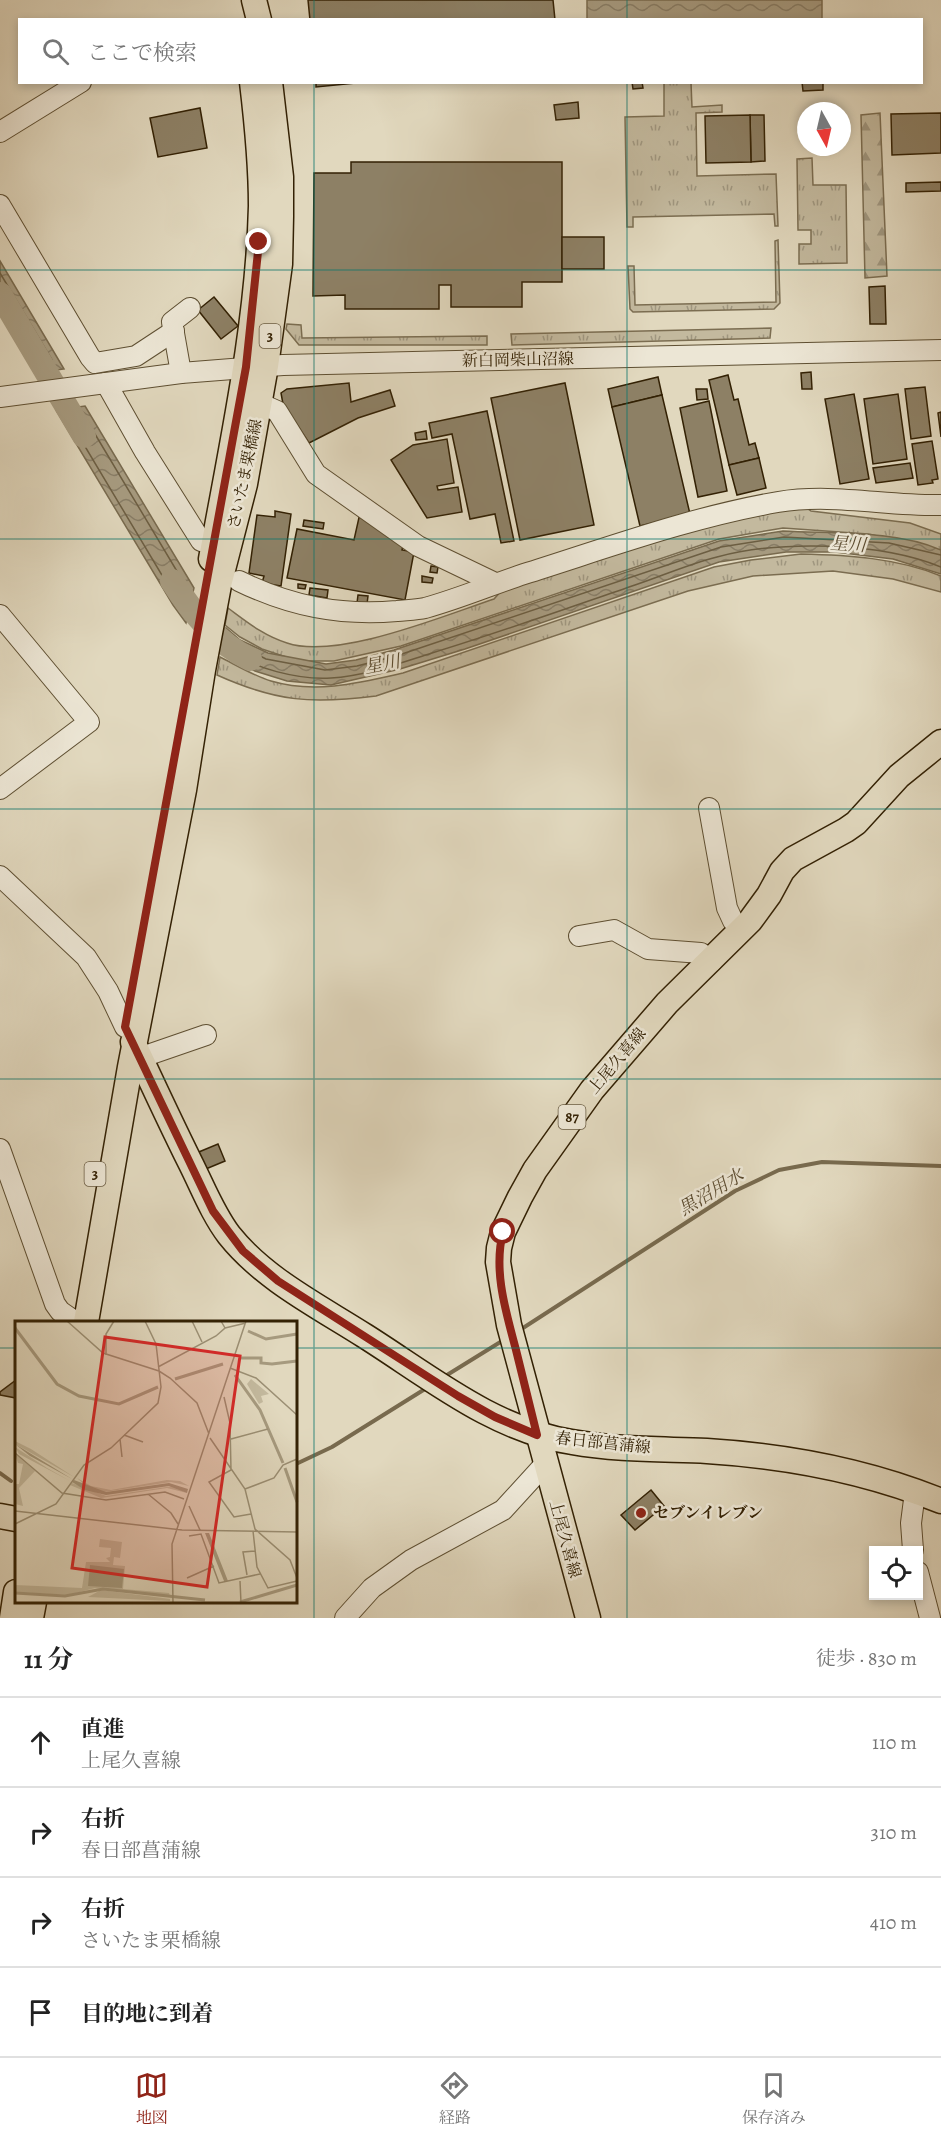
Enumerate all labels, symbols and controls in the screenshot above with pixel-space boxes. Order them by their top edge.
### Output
search box [18,18,923,84]
icon: search [39,35,72,68]
text: ここで検索 [87,38,197,68]
north arrow [797,102,851,156]
route end [245,228,271,254]
road number: 3 [260,324,280,348]
street label: 新白岡柴山沼線 [462,348,574,372]
street label: さいたま栗橋線 [223,417,267,531]
water label: 星川 [829,531,869,557]
water label: 星川 [362,648,404,679]
street label: 上尾久喜線 [583,1023,651,1099]
road number: 87 [558,1105,586,1129]
road number: 3 [84,1162,106,1186]
water label: 黒沼用水 [674,1162,750,1221]
route start [489,1218,515,1244]
inset map [15,1321,297,1603]
street label: 春日部菖蒲線 [554,1427,652,1459]
street label: 上尾久喜線 [544,1498,586,1580]
place label: セブンイレブン [653,1502,763,1524]
marker: セブンイレブン [634,1506,648,1520]
map controls [869,1546,923,1600]
button: locate [869,1546,923,1600]
text: 11 分 [24,1642,73,1677]
text: 徒歩 · 830 m [816,1645,917,1672]
text: 直進 [81,1714,125,1744]
icon: ahead [24,1726,57,1759]
text: 110 m [872,1729,917,1756]
text: 上尾久喜線 [81,1747,181,1774]
text: 右折 [81,1804,125,1834]
icon: right [24,1816,57,1849]
text: 310 m [871,1819,917,1846]
text: 春日部菖蒲線 [81,1837,201,1864]
text: 右折 [81,1894,125,1924]
icon: right [24,1906,57,1939]
text: 410 m [870,1909,917,1936]
text: さいたま栗橋線 [81,1927,221,1954]
icon: arrive [24,1996,57,2029]
text: 目的地に到着 [81,1999,213,2029]
tab: 地図 [135,2069,168,2129]
tab: 経路 [438,2069,471,2129]
tab: 保存済み [742,2069,806,2129]

